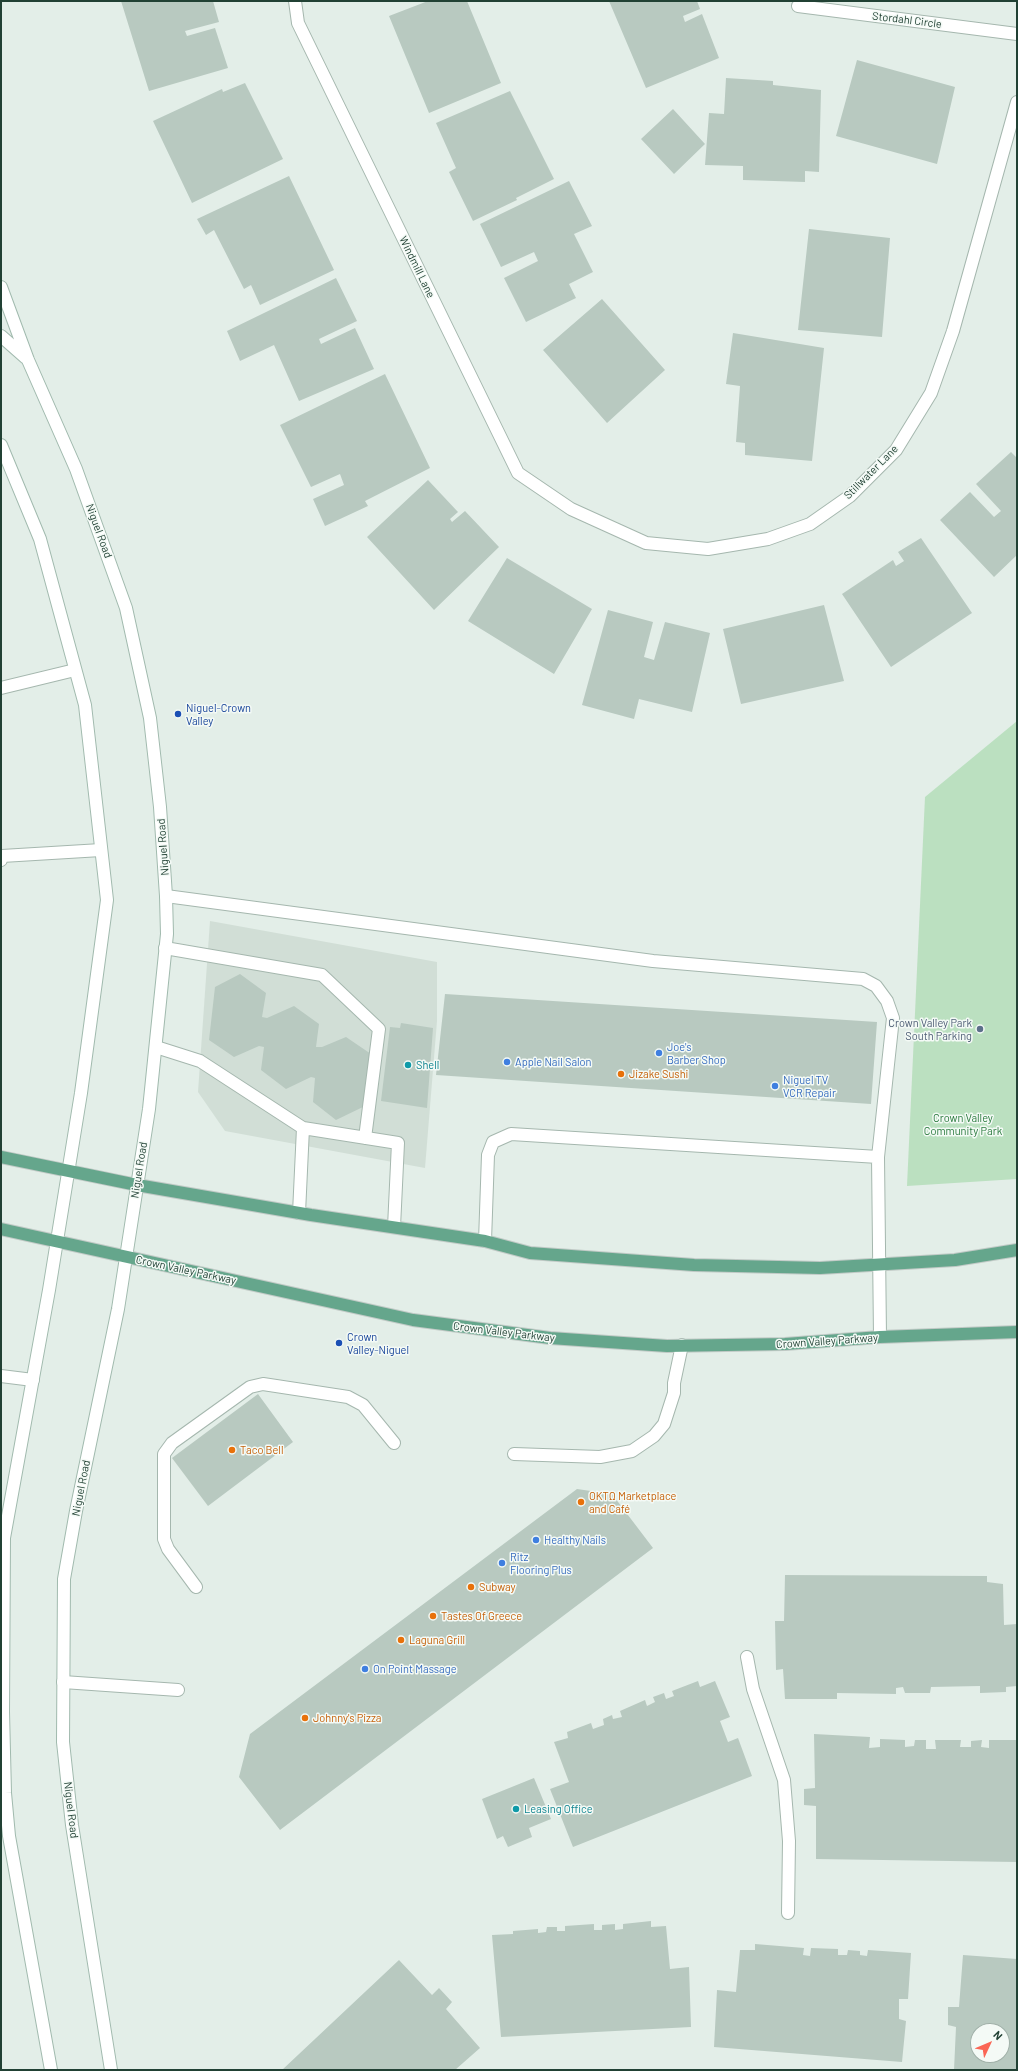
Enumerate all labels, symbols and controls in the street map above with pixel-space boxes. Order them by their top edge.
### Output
street label: Stordahl Circle [871,9,943,31]
street label: Windmill Lane [396,234,438,300]
street label: Stillwater Lane [841,442,901,502]
street label: Niguel Road [83,502,115,560]
place label: Niguel-Crown Valley [186,701,251,727]
marker: Niguel-Crown Valley [173,709,183,719]
street label: Niguel Road [154,818,172,876]
place label: Crown Valley Park South Parking [888,1016,972,1042]
marker: Crown Valley Park South Parking [975,1024,985,1034]
place label: Joe's Barber Shop [667,1040,726,1066]
marker: Joe's Barber Shop [654,1048,664,1058]
place label: Apple Nail Salon [515,1055,591,1069]
marker: Apple Nail Salon [502,1057,512,1067]
place label: Shell [416,1058,439,1072]
marker: Shell [403,1060,413,1070]
place label: Jizake Sushi [629,1067,688,1081]
marker: Jizake Sushi [616,1069,626,1079]
place label: Niguel TV VCR Repair [783,1073,836,1099]
marker: Niguel TV VCR Repair [770,1081,780,1091]
park label: Crown Valley Community Park [924,1111,1002,1137]
street label: Niguel Road [128,1141,150,1199]
street label: Crown Valley Parkway [135,1253,237,1287]
street label: Crown Valley Parkway [453,1319,555,1345]
place label: Crown Valley-Niguel [347,1330,409,1356]
street label: Crown Valley Parkway [776,1331,878,1351]
marker: Crown Valley-Niguel [334,1338,344,1348]
place label: Taco Bell [240,1443,283,1457]
marker: Taco Bell [227,1445,237,1455]
street label: Niguel Road [69,1459,93,1517]
place label: OKTΩ Marketplace and Café [589,1489,676,1515]
marker: OKTΩ Marketplace and Café [576,1497,586,1507]
place label: Healthy Nails [544,1533,606,1547]
marker: Healthy Nails [531,1535,541,1545]
place label: Ritz Flooring Plus [510,1550,572,1576]
marker: Ritz Flooring Plus [497,1558,507,1568]
place label: Subway [479,1580,516,1594]
marker: Subway [466,1582,476,1592]
place label: Tastes Of Greece [441,1609,522,1623]
marker: Tastes Of Greece [428,1611,438,1621]
place label: Laguna Grill [409,1633,465,1647]
marker: Laguna Grill [396,1635,406,1645]
place label: On Point Massage [373,1662,456,1676]
marker: On Point Massage [360,1664,370,1674]
place label: Johnny's Pizza [313,1711,381,1725]
marker: Johnny's Pizza [300,1713,310,1723]
street label: Niguel Road [61,1781,81,1839]
place label: Leasing Office [524,1802,593,1816]
marker: Leasing Office [511,1804,521,1814]
north arrow [970,2023,1010,2063]
text: N [991,2028,1005,2042]

